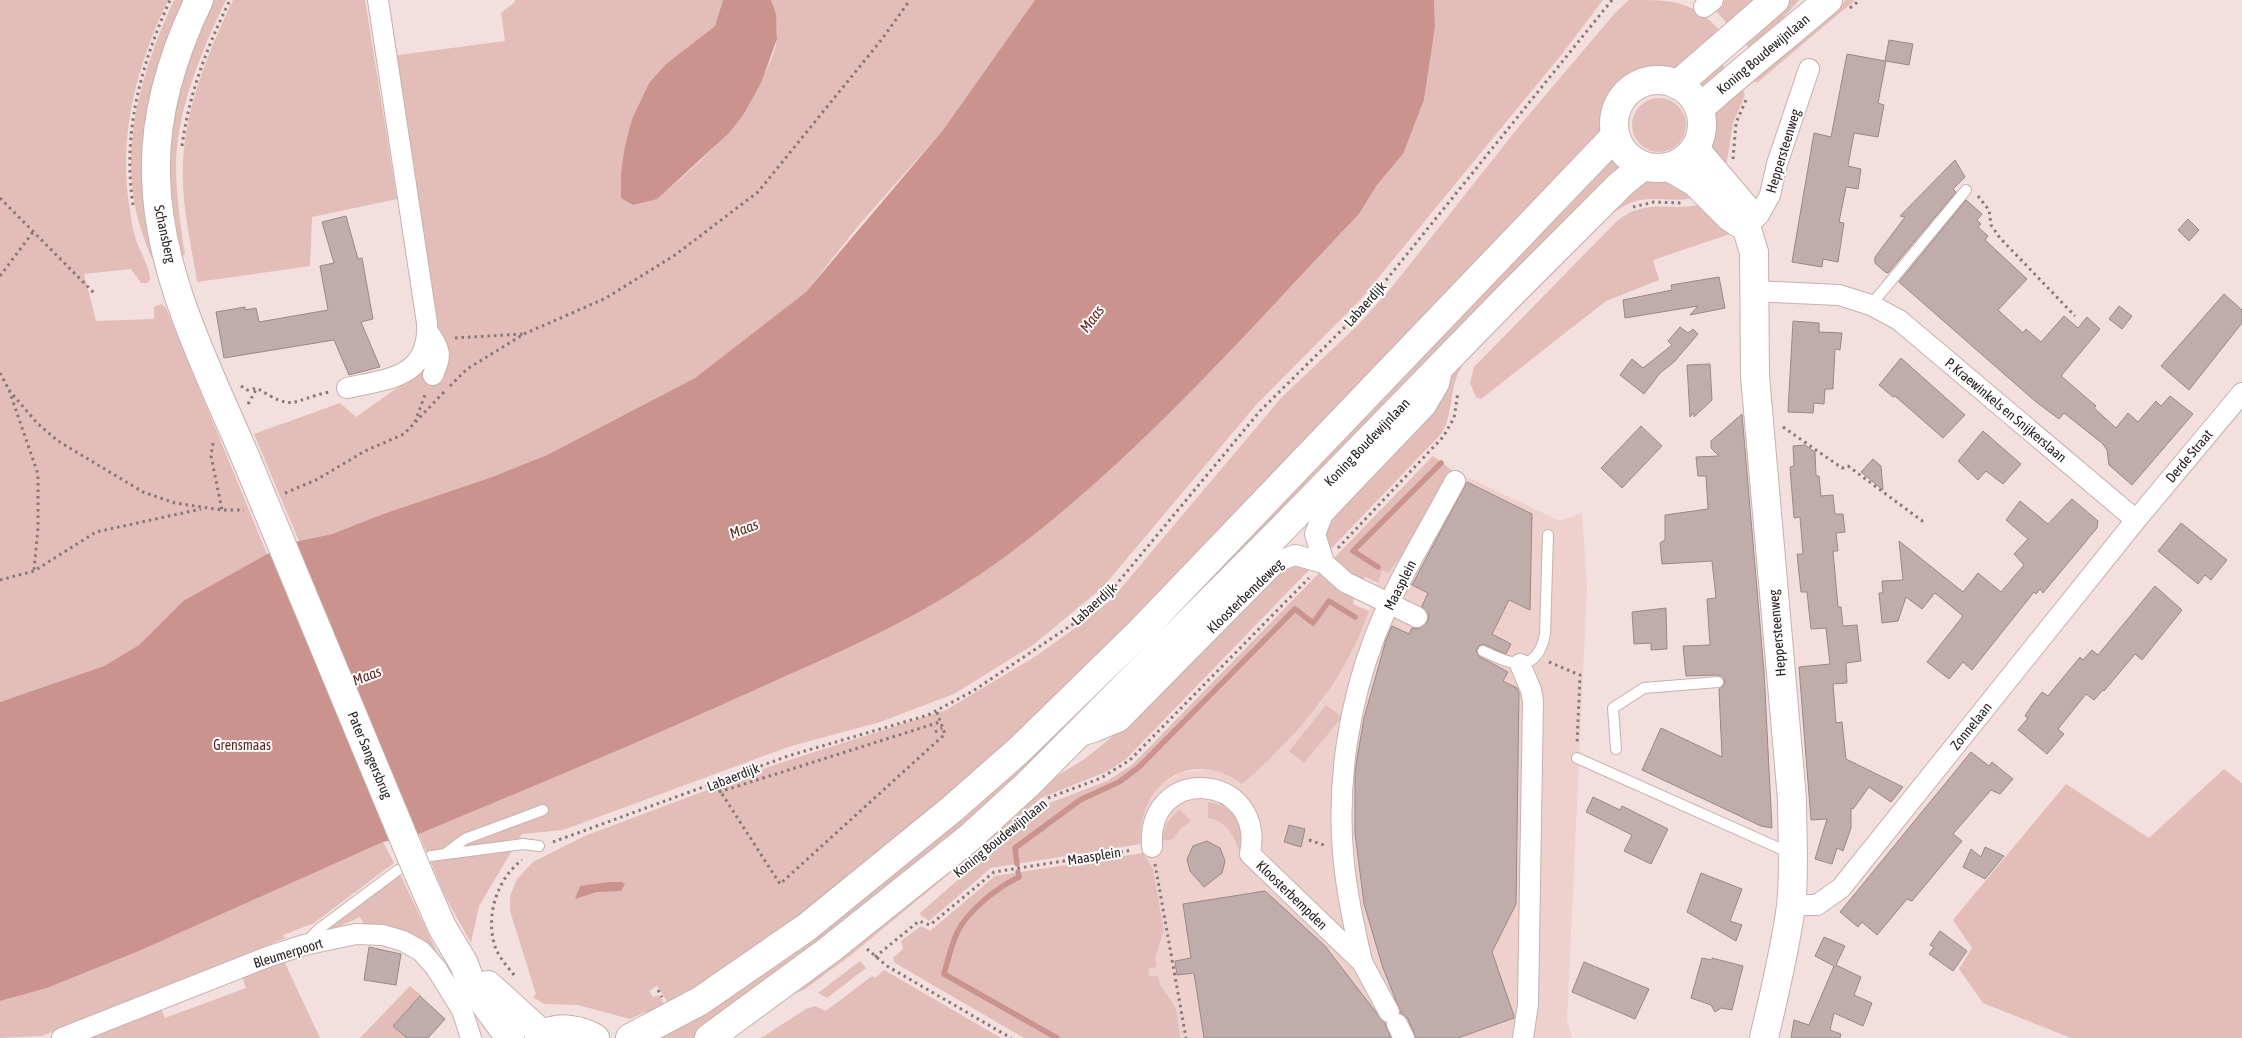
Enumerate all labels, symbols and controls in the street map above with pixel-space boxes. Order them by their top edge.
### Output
street label: Koning Boudewijnlaan [1713,11,1813,97]
street label: Heppersteenweg [1763,107,1803,195]
street label: Schansberg [151,204,179,264]
street label: Labaerdijk [1341,278,1389,330]
water label: Maas [1076,302,1107,336]
street label: P. Kraewinkels en Snijkerslaan [1942,355,2070,465]
street label: Koning Boudewijnlaan [1321,395,1413,489]
street label: Derde Straat [2162,426,2216,486]
water label: Maas [727,515,761,542]
street label: Kloosterbemdeweg [1204,556,1286,636]
street label: Maasplein [1381,557,1419,613]
street label: Labaerdijk [1068,580,1120,628]
street label: Heppersteenweg [1765,589,1789,677]
water label: Maas [350,662,384,689]
street label: Zonnelaan [1947,699,1995,753]
street label: Pater Sangersbrug [344,709,396,801]
park label: Grensmaas [213,737,271,753]
street label: Labaerdijk [705,760,761,794]
street label: Koning Boudewijnlaan [950,795,1050,881]
street label: Maasplein [1066,844,1122,868]
street label: Kloosterbempden [1253,857,1331,933]
street label: Bleumerpoort [251,935,325,971]

